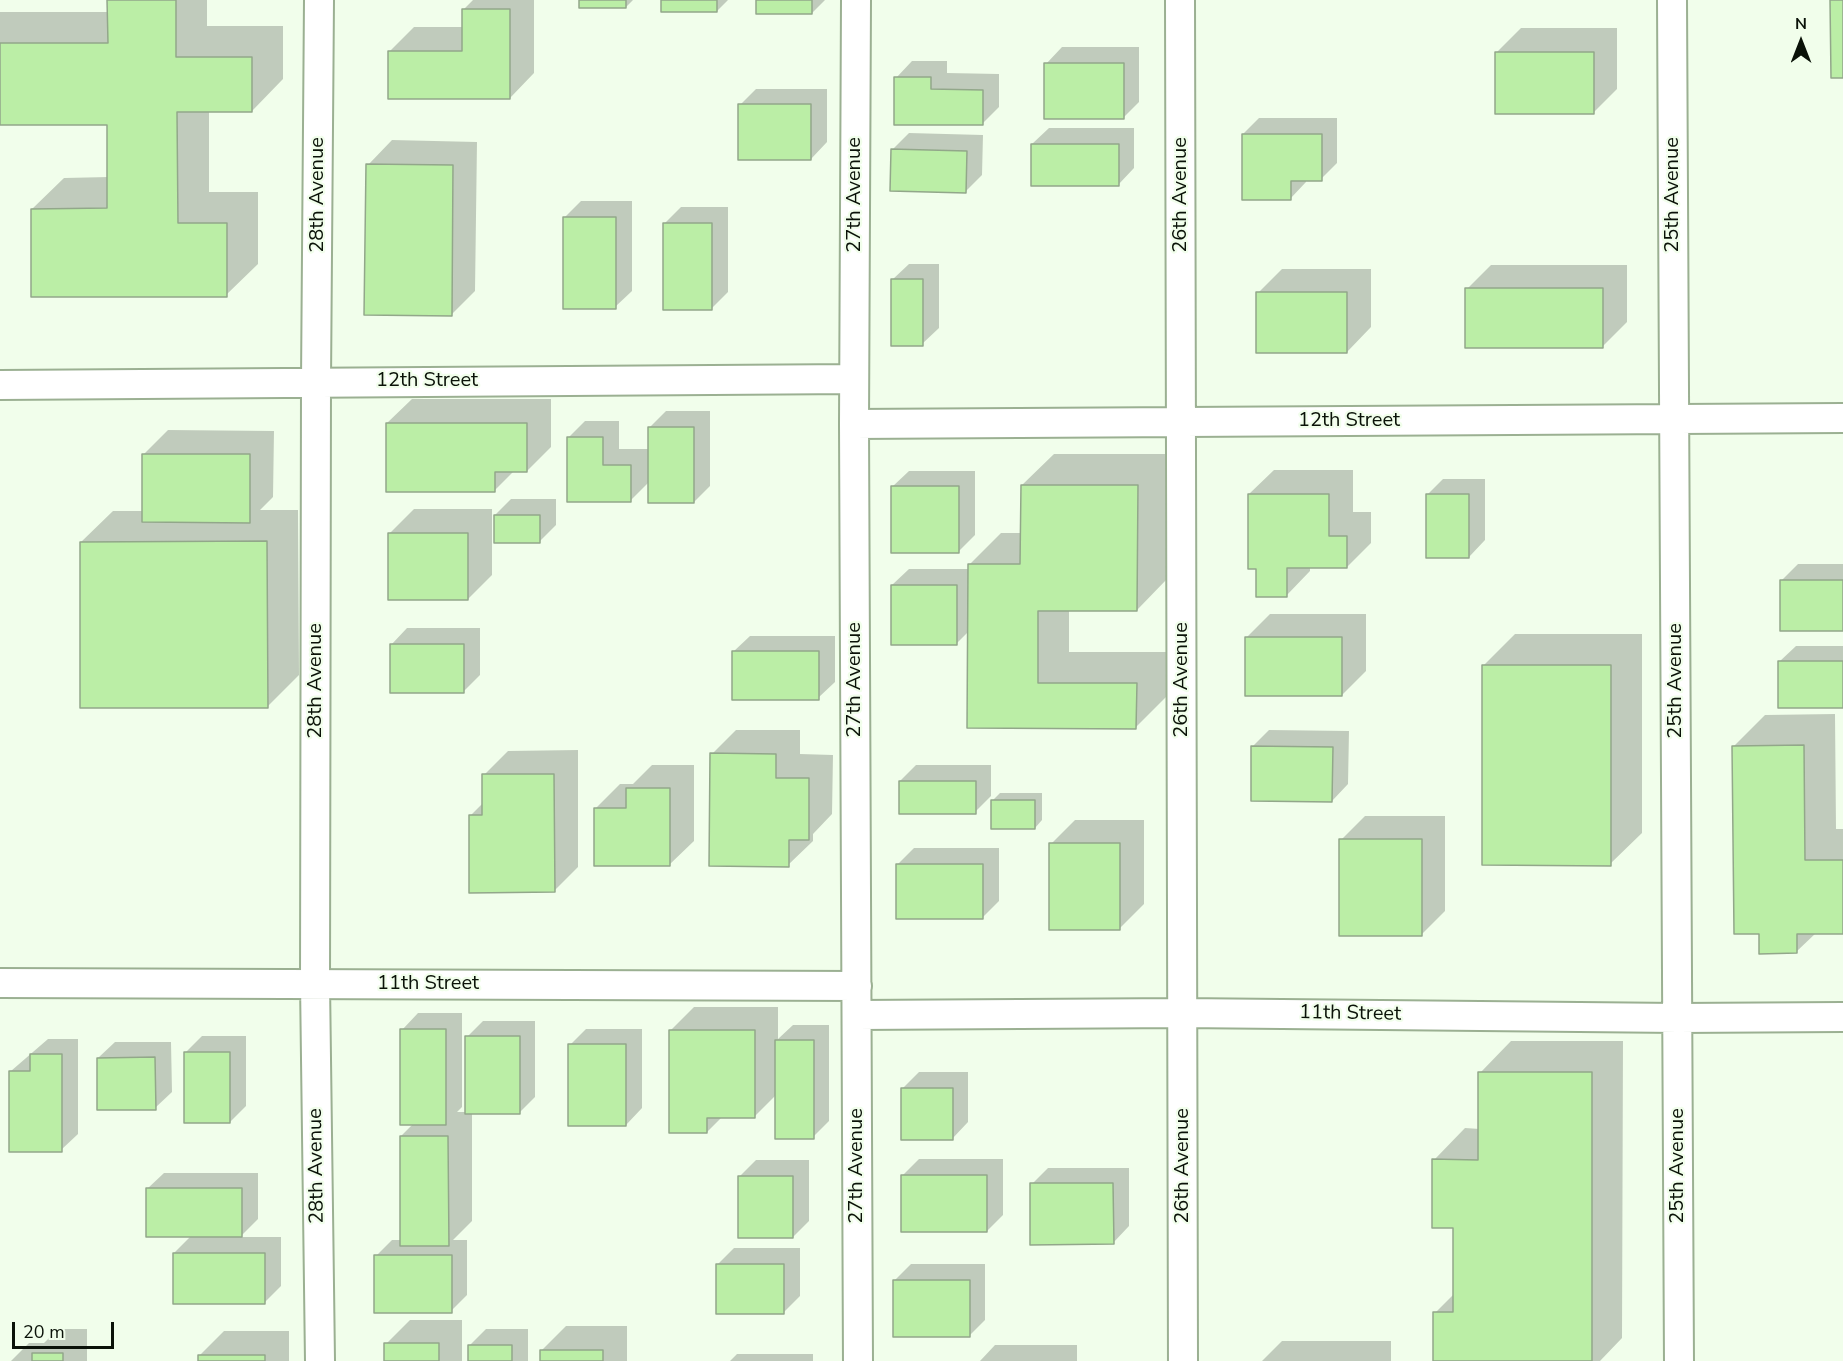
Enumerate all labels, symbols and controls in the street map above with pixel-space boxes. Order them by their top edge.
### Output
north arrow [1771,12,1831,72]
text: N [1795,13,1807,35]
street label: 28th Avenue [306,137,330,253]
street label: 27th Avenue [843,137,867,253]
street label: 26th Avenue [1169,137,1193,253]
street label: 25th Avenue [1661,137,1685,253]
street label: 12th Street [376,369,478,393]
street label: 12th Street [1298,409,1400,433]
street label: 27th Avenue [843,622,867,738]
street label: 26th Avenue [1170,622,1194,738]
street label: 28th Avenue [304,623,328,739]
street label: 25th Avenue [1664,623,1688,739]
street label: 11th Street [377,972,479,996]
street label: 11th Street [1299,1001,1401,1027]
street label: 28th Avenue [304,1108,330,1224]
street label: 27th Avenue [845,1108,869,1224]
street label: 26th Avenue [1171,1108,1195,1224]
street label: 25th Avenue [1666,1108,1690,1224]
scale bar [15,1310,117,1348]
text: 20 m [23,1320,65,1344]

